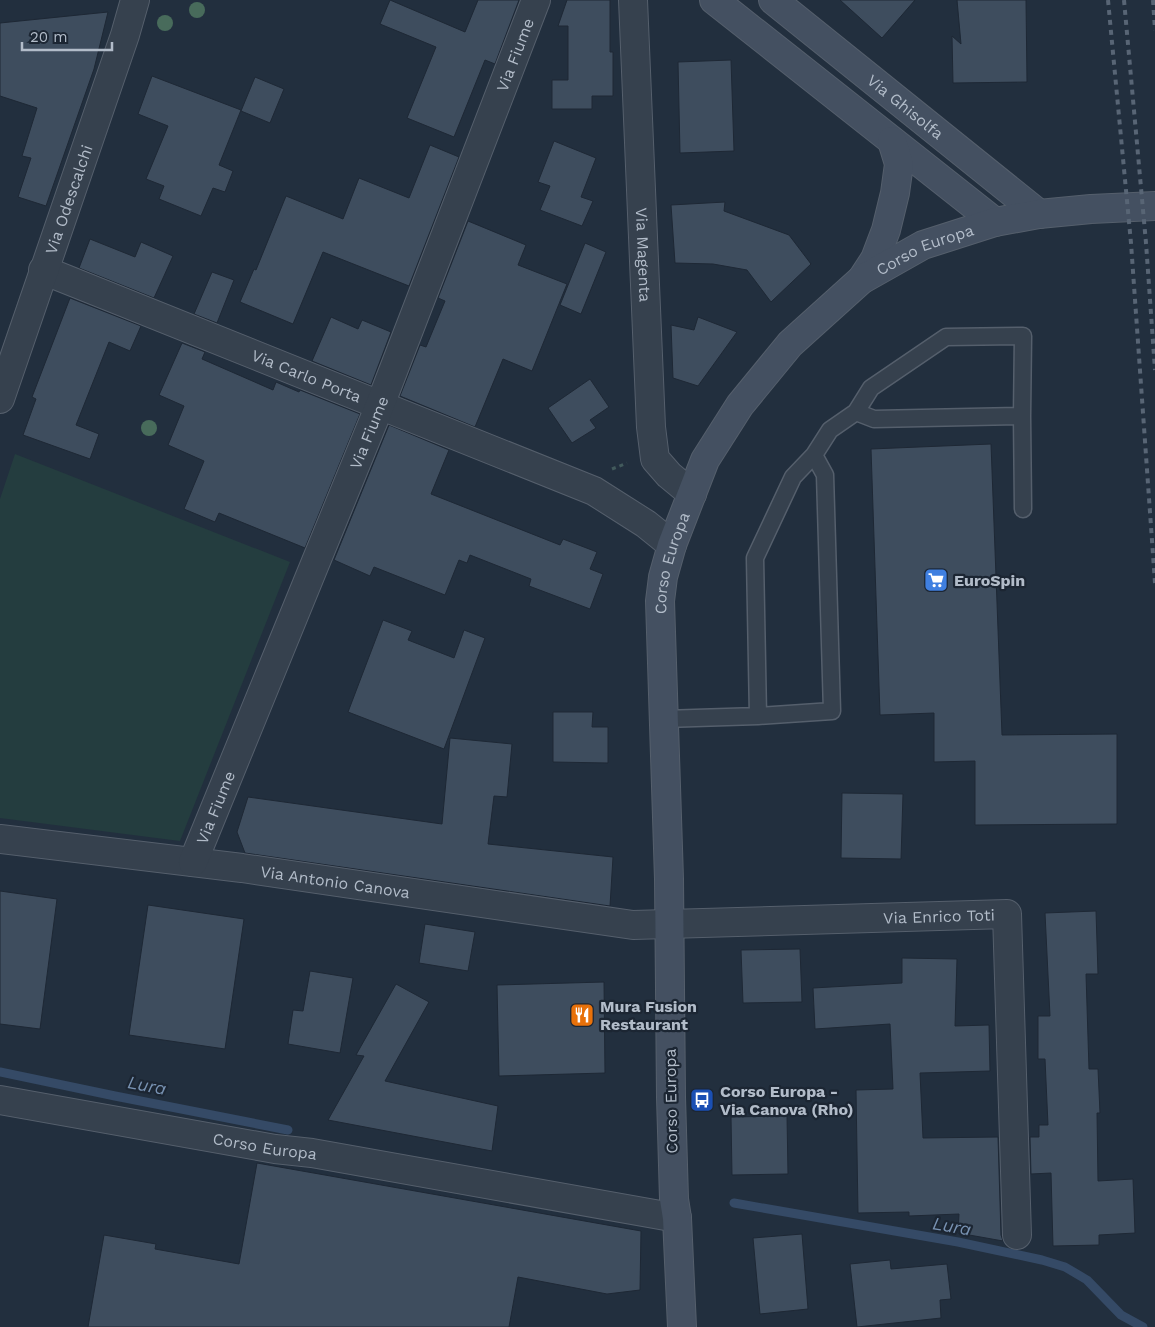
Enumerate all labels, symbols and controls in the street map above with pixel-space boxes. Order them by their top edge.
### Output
street label: Via Fiume [492,15,538,94]
scale bar [22,20,112,52]
text: 20 m [30,28,68,46]
street label: Via Ghisolfa [864,70,947,143]
street label: Via Odescalchi [41,142,96,257]
street label: Via Magenta [632,207,655,303]
street label: Corso Europa [873,220,976,279]
street label: Via Carlo Porta [249,345,364,406]
street label: Via Fiume [345,393,392,472]
street label: Corso Europa [650,509,693,614]
supermarket icon: EuroSpin [923,567,949,593]
place label: EuroSpin [954,571,1025,590]
street label: Via Fiume [192,768,239,847]
street label: Via Antonio Canova [259,861,411,902]
street label: Via Enrico Toti [883,905,995,927]
place label: Mura Fusion Restaurant [600,997,697,1034]
restaurant icon: Mura Fusion Restaurant [569,1002,595,1028]
street label: Corso Europa [661,1048,681,1154]
water label: Lura [126,1071,168,1099]
place label: Corso Europa - Via Canova (Rho) [720,1082,854,1119]
bus stop icon: Corso Europa - Via Canova (Rho) [689,1087,715,1113]
street label: Corso Europa [211,1129,319,1163]
water label: Lura [931,1212,973,1240]

